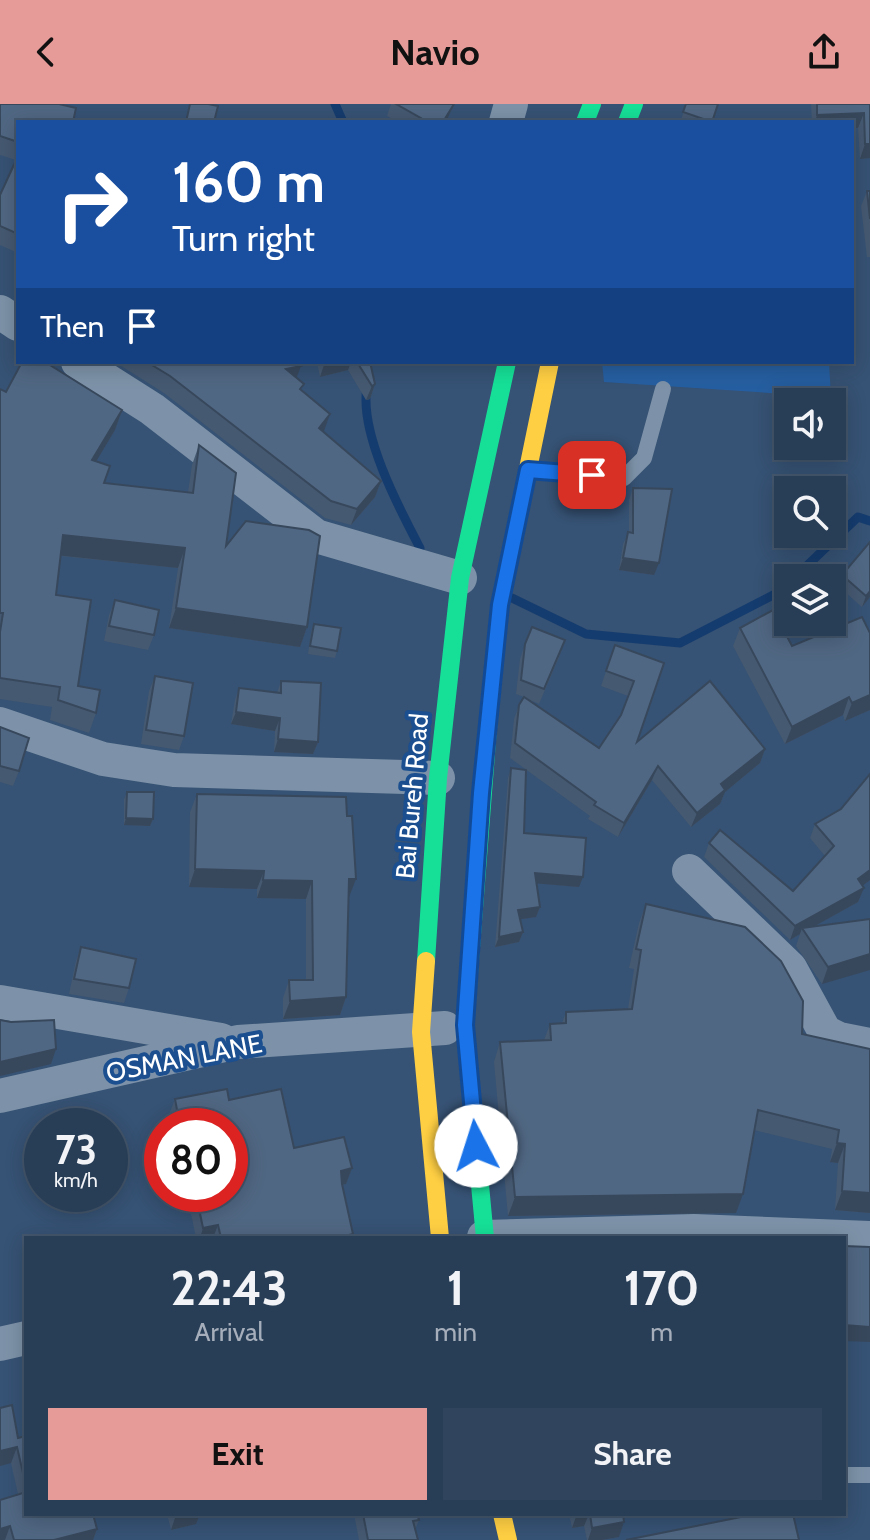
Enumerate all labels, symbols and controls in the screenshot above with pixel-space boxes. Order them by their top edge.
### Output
icon: back [24,30,68,74]
text: Navio [390,30,480,74]
icon: share [802,30,846,74]
text: 160 m [172,148,325,216]
icon: right [40,152,144,256]
text: Turn right [172,216,315,260]
icon: arrive [120,304,164,348]
text: Then [40,308,104,345]
map controls [774,388,846,636]
button: sound [774,388,846,460]
pin [558,441,626,509]
icon: arrive [570,453,614,497]
button: search [774,476,846,548]
button: layers [774,564,846,636]
street label: Bai Bureh Road [389,712,435,880]
street label: OSMAN LANE [103,1027,265,1089]
position arrow [434,1104,518,1188]
speed limit sign: 80 [144,1108,248,1212]
text: 73 [55,1125,97,1174]
text: km/h [54,1168,98,1192]
text: 22:43 [171,1259,288,1317]
text: 1 [447,1259,465,1317]
text: 170 [624,1259,699,1317]
text: Arrival [195,1316,264,1348]
text: min [434,1316,477,1348]
text: m [650,1316,673,1348]
button: Exit [48,1408,427,1500]
button: Share [443,1408,822,1500]

